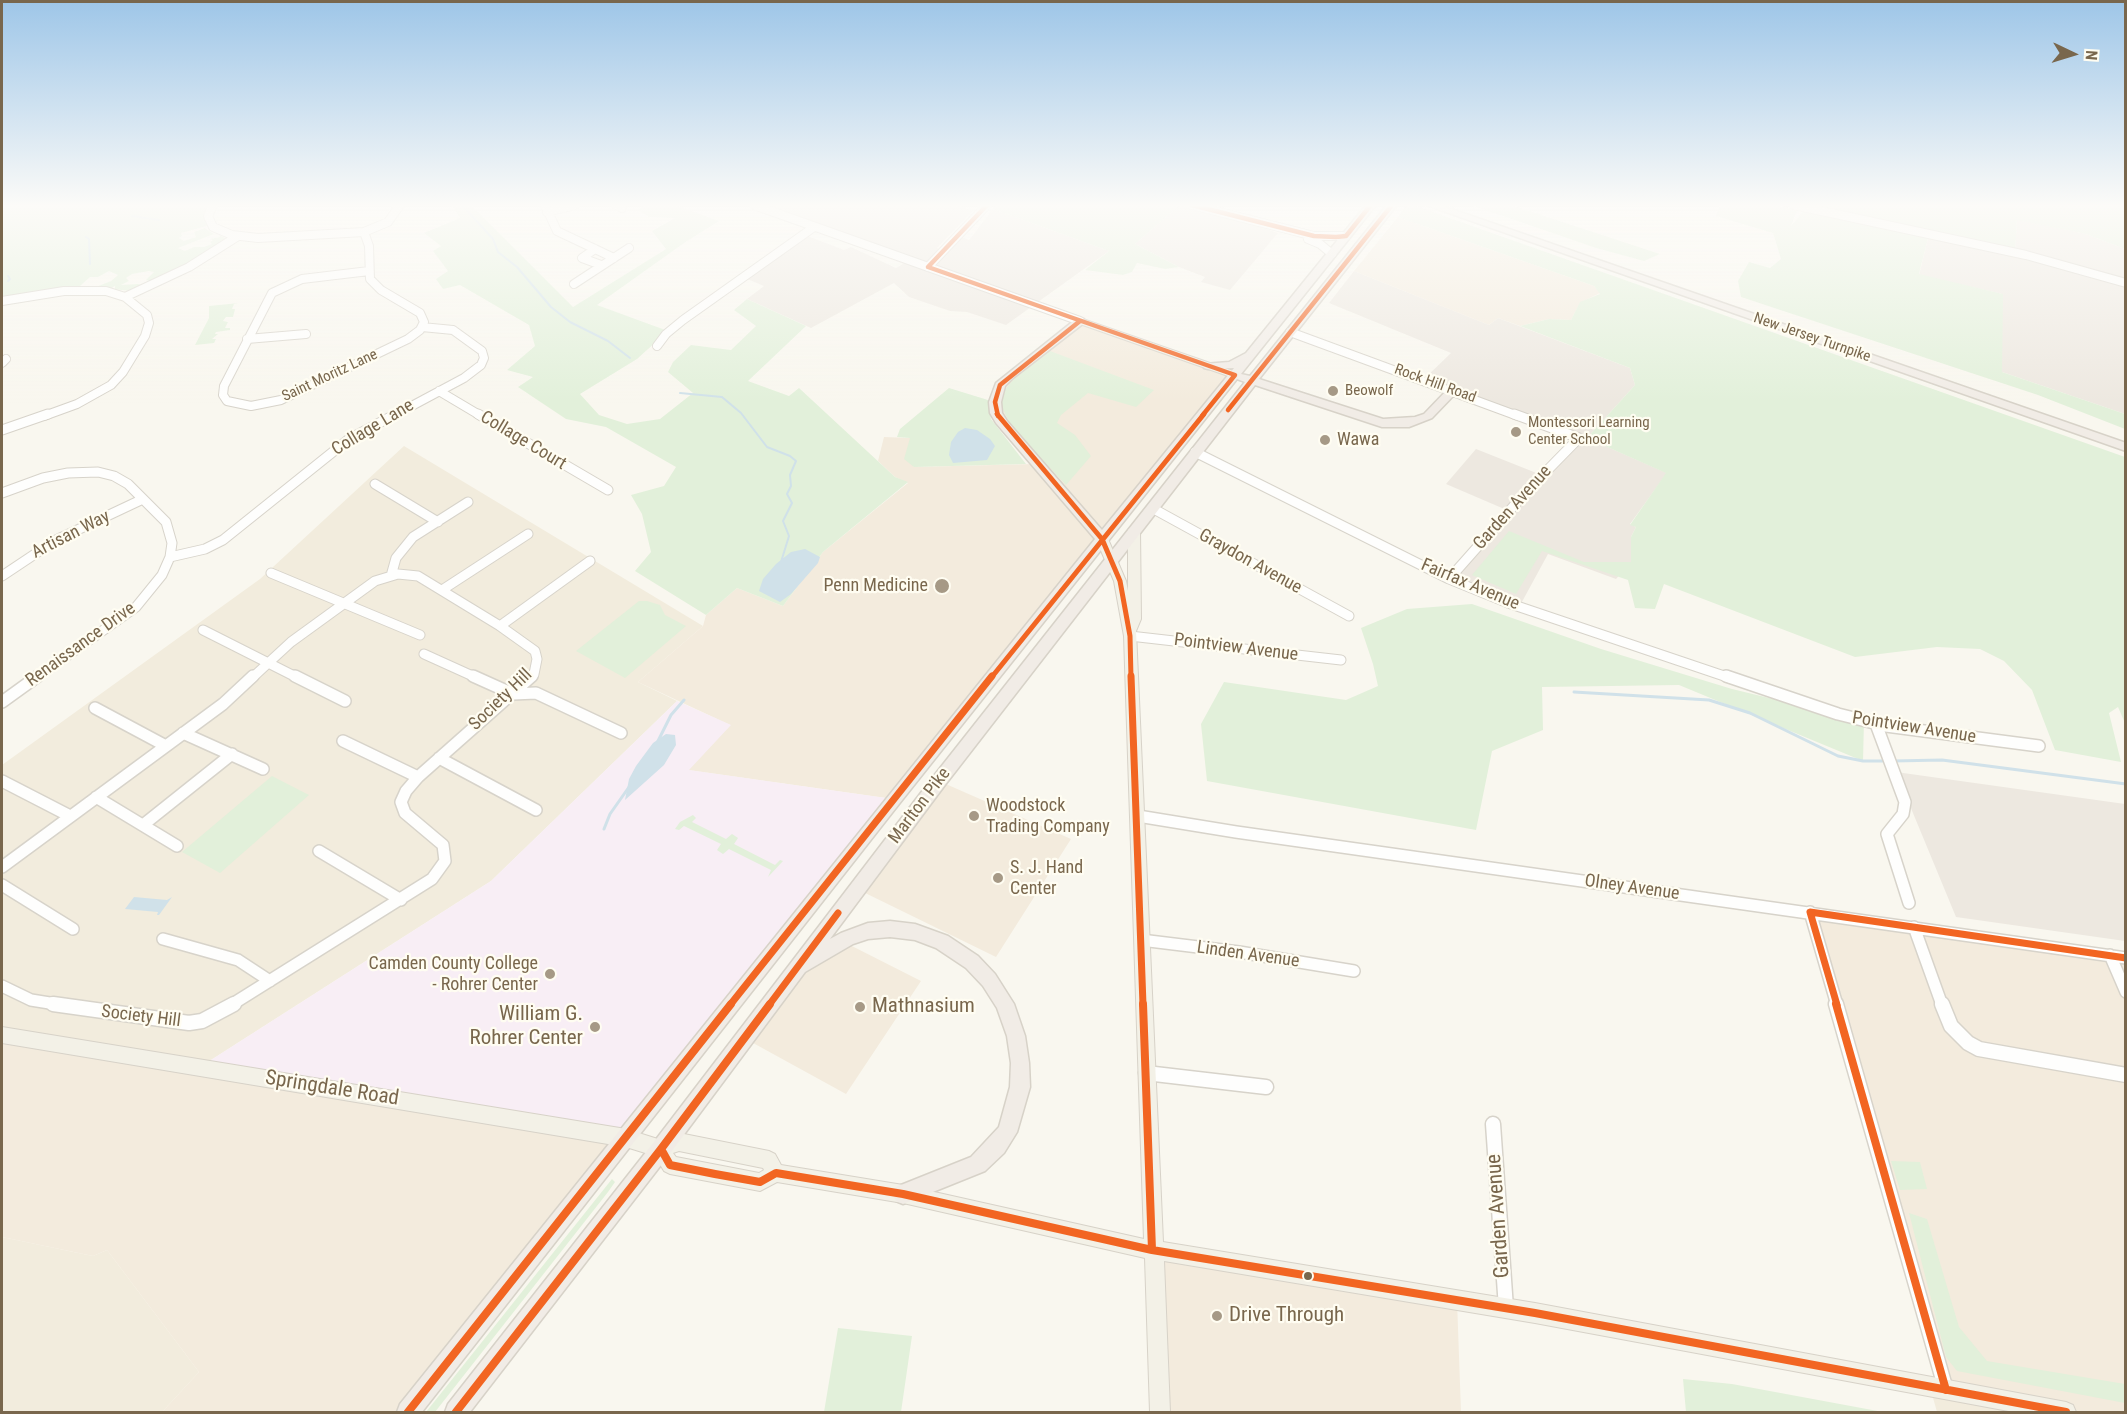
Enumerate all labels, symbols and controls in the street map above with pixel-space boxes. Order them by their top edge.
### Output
north arrow [2043,24,2103,84]
text: N [2082,50,2101,61]
street label: New Jersey Turnpike [1751,310,1873,366]
street label: Saint Moritz Lane [279,346,381,406]
street label: Rock Hill Road [1392,361,1478,407]
place label: Beowolf [1345,382,1393,400]
marker: Beowolf [1326,384,1340,398]
street label: Collage Lane [328,395,418,461]
street label: Collage Court [476,407,570,475]
place label: Montessori Learning Center School [1528,414,1650,449]
marker: Montessori Learning Center School [1509,425,1523,439]
place label: Wawa [1337,429,1379,451]
marker: Wawa [1318,433,1332,447]
street label: Garden Avenue [1469,461,1557,555]
street label: Artisan Way [28,506,114,564]
street label: Graydon Avenue [1195,525,1305,599]
street label: Fairfax Avenue [1418,555,1522,615]
place label: Penn Medicine [823,575,928,597]
marker: Penn Medicine [933,577,951,595]
street label: Renaissance Drive [22,598,140,692]
street label: Pointview Avenue [1173,630,1299,666]
street label: Society Hill [465,665,537,735]
street label: Pointview Avenue [1851,708,1977,748]
street label: Marlton Pike [884,764,956,848]
place label: Woodstock Trading Company [986,795,1110,838]
marker: Woodstock Trading Company [967,809,981,823]
place label: S. J. Hand Center [1010,857,1083,900]
marker: S. J. Hand Center [991,871,1005,885]
street label: Olney Avenue [1583,871,1681,905]
street label: Linden Avenue [1195,937,1301,973]
place label: Camden County College - Rohrer Center [369,953,538,996]
marker: Camden County College - Rohrer Center [543,967,557,981]
place label: Mathnasium [872,994,975,1020]
marker: Mathnasium [853,1000,867,1014]
street label: Society Hill [100,1001,182,1033]
place label: William G. Rohrer Center [470,1002,583,1052]
marker: William G. Rohrer Center [588,1020,602,1034]
street label: Springdale Road [263,1066,401,1112]
street label: Garden Avenue [1482,1153,1516,1279]
unlabelled marker [1302,1270,1314,1282]
place label: Drive Through [1229,1303,1344,1329]
marker: Drive Through [1210,1309,1224,1323]

